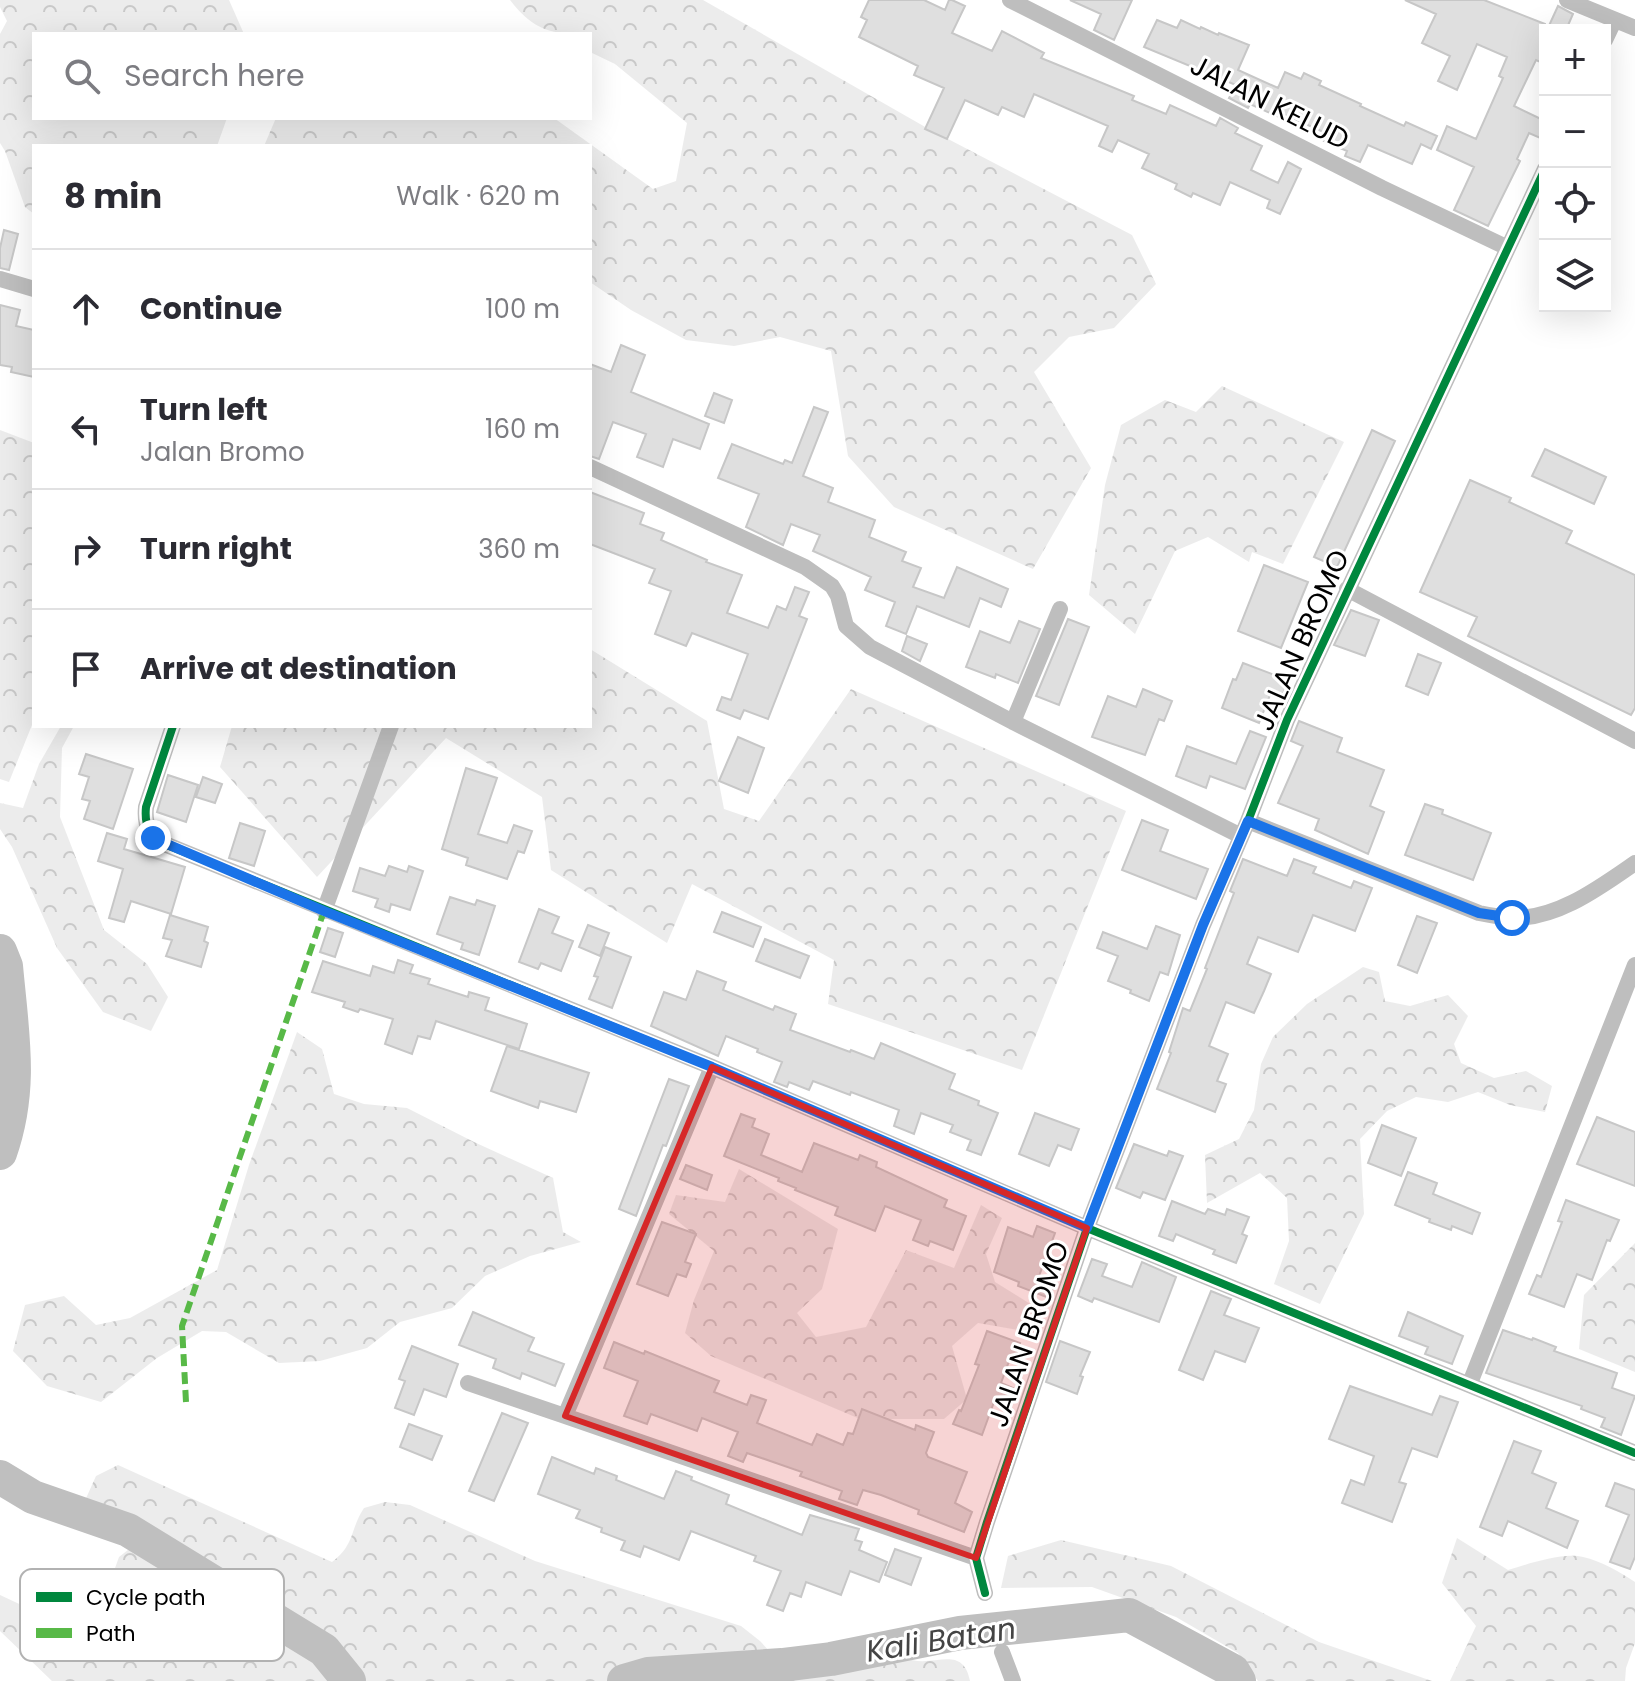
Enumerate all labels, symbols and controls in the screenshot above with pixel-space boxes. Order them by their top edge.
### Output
map controls [1539,24,1611,312]
button: + [1539,24,1611,96]
search box [32,32,592,120]
street label: JALAN KELUD [1184,46,1356,159]
icon: search [60,54,104,98]
text: Search here [124,54,305,97]
button: − [1539,96,1611,168]
button: locate [1539,168,1611,240]
text: 8 min [64,172,162,220]
text: Walk · 620 m [396,178,560,214]
button: layers [1539,240,1611,312]
icon: ahead [64,287,108,331]
text: Continue [140,287,282,330]
text: 100 m [485,291,560,327]
text: Turn left [140,388,268,431]
icon: left [64,407,108,451]
text: 160 m [485,411,560,447]
text: Jalan Bromo [140,434,305,470]
icon: right [64,527,108,571]
text: Turn right [140,527,292,570]
text: 360 m [478,531,560,567]
street label: JALAN BROMO [1244,544,1359,737]
icon: arrive [64,647,108,691]
text: Arrive at destination [140,647,457,690]
route end [135,820,171,856]
route start [1494,900,1530,936]
street label: JALAN BROMO [978,1236,1079,1432]
legend [20,1569,284,1661]
text: Cycle path [86,1582,205,1613]
water label: Kali Batan [863,1606,1019,1673]
text: Path [86,1618,136,1649]

